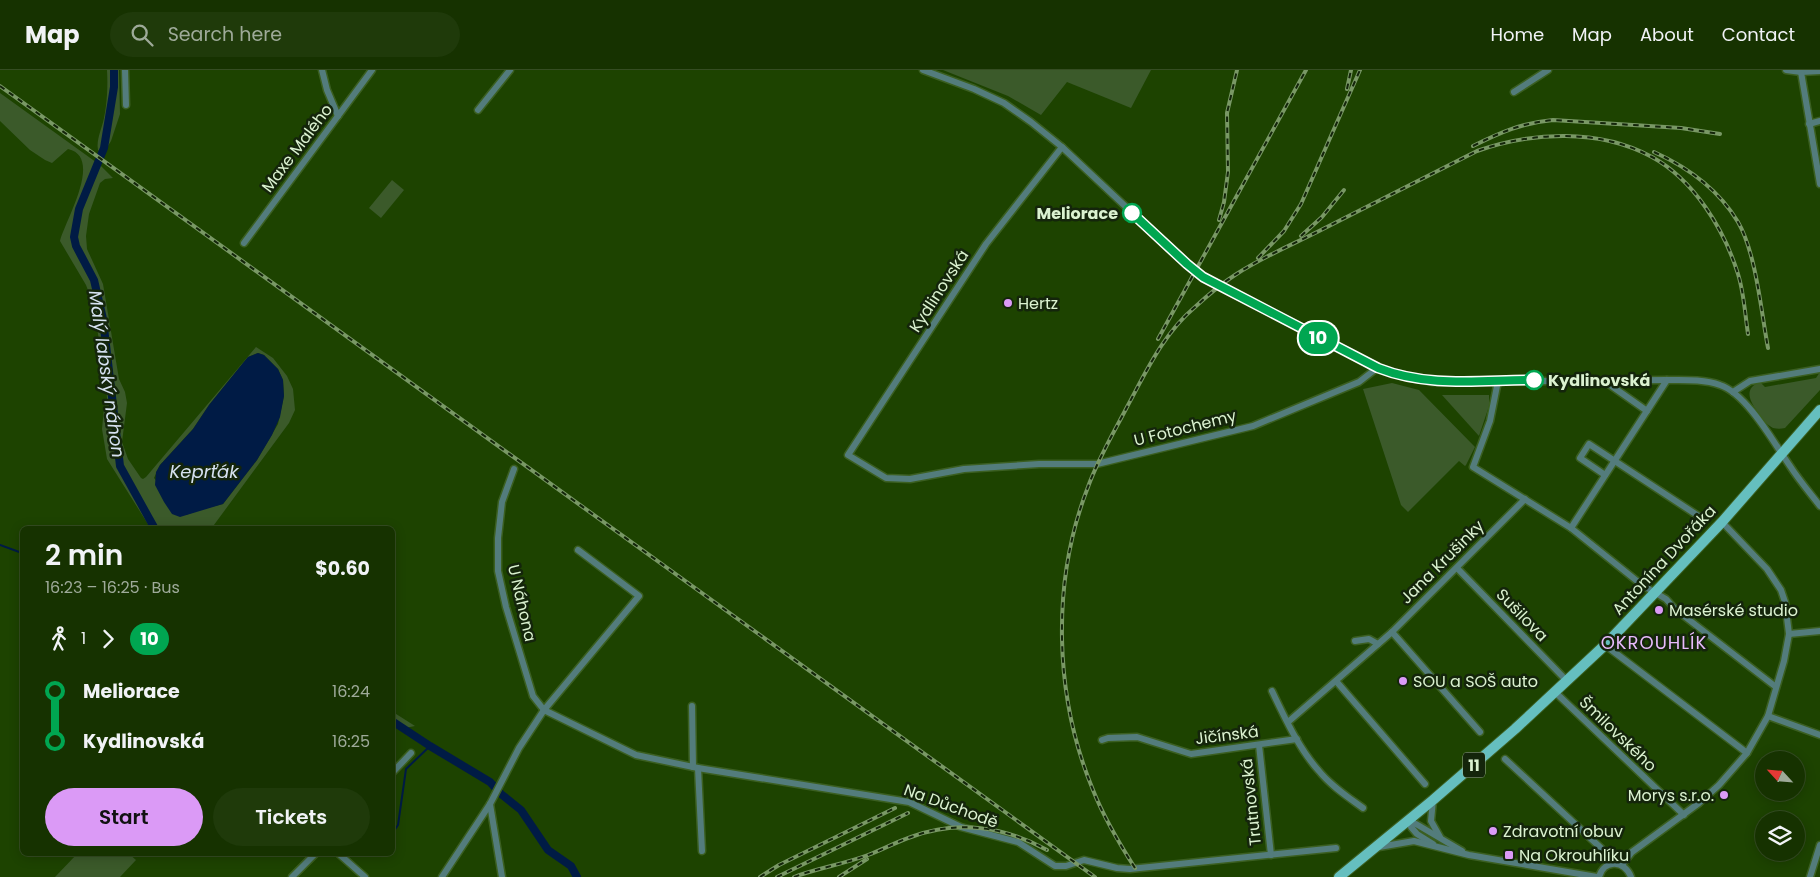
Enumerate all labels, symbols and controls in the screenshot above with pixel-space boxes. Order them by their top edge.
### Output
search box [110,12,460,57]
text: Map [25,18,80,51]
icon: search [128,21,156,49]
text: Search here [168,21,282,48]
text: Home [1490,22,1544,47]
text: Map [1572,22,1612,47]
text: About [1640,22,1694,47]
text: Contact [1722,22,1795,47]
street label: Maxe Malého [256,99,338,197]
place label: Meliorace [1037,202,1118,225]
marker: Meliorace [1122,203,1142,223]
street label: Kydlinovská [904,245,974,337]
water label: Malý labský náhon [83,289,131,459]
place label: Hertz [1018,292,1058,315]
marker: Hertz [1002,297,1014,309]
line badge: 10 [1296,322,1340,354]
text: 10 [1309,325,1327,350]
place label: Kydlinovská [1548,369,1650,392]
marker: Kydlinovská [1524,370,1544,390]
street label: U Fotochemy [1131,404,1239,452]
water label: Keprťák [170,459,239,484]
street label: Antonína Dvořáka [1607,500,1721,620]
street label: Jana Krušinky [1395,515,1489,609]
text: 2 min [45,536,123,575]
text: $0.60 [315,555,370,582]
street label: U Náhona [502,562,542,644]
text: 16:23 – 16:25 · Bus [45,576,180,599]
street label: Sušilova [1491,583,1553,647]
place label: Masérské studio [1669,599,1798,622]
marker: Masérské studio [1653,604,1665,616]
icon: walk [45,625,73,653]
icon: forward [94,625,122,653]
text: 10 [140,626,159,651]
text: 1 [81,627,86,650]
district label: OKROUHLÍK [1601,630,1707,655]
place label: SOU a SOŠ auto [1413,670,1538,693]
marker: SOU a SOŠ auto [1397,675,1409,687]
text: Meliorace [83,678,180,705]
text: 16:24 [332,680,370,703]
street label: Šmilovského [1574,691,1662,777]
street label: Jičínská [1194,720,1260,750]
text: Kydlinovská [83,728,204,755]
text: 16:25 [332,730,370,753]
north arrow [1755,751,1805,801]
map controls [1755,751,1805,861]
road number: 11 [1463,752,1485,778]
street label: Trutnovská [1235,757,1267,847]
street label: Na Důchodě [901,778,1001,834]
place label: Morys s.r.o. [1628,784,1714,807]
button: Start [45,788,203,846]
button: Tickets [213,788,370,846]
marker: Morys s.r.o. [1718,789,1730,801]
button: layers [1755,811,1805,861]
place label: Zdravotní obuv [1503,820,1623,843]
marker: Zdravotní obuv [1487,825,1499,837]
place label: Na Okrouhlíku [1519,844,1629,867]
marker: Na Okrouhlíku [1503,849,1515,861]

